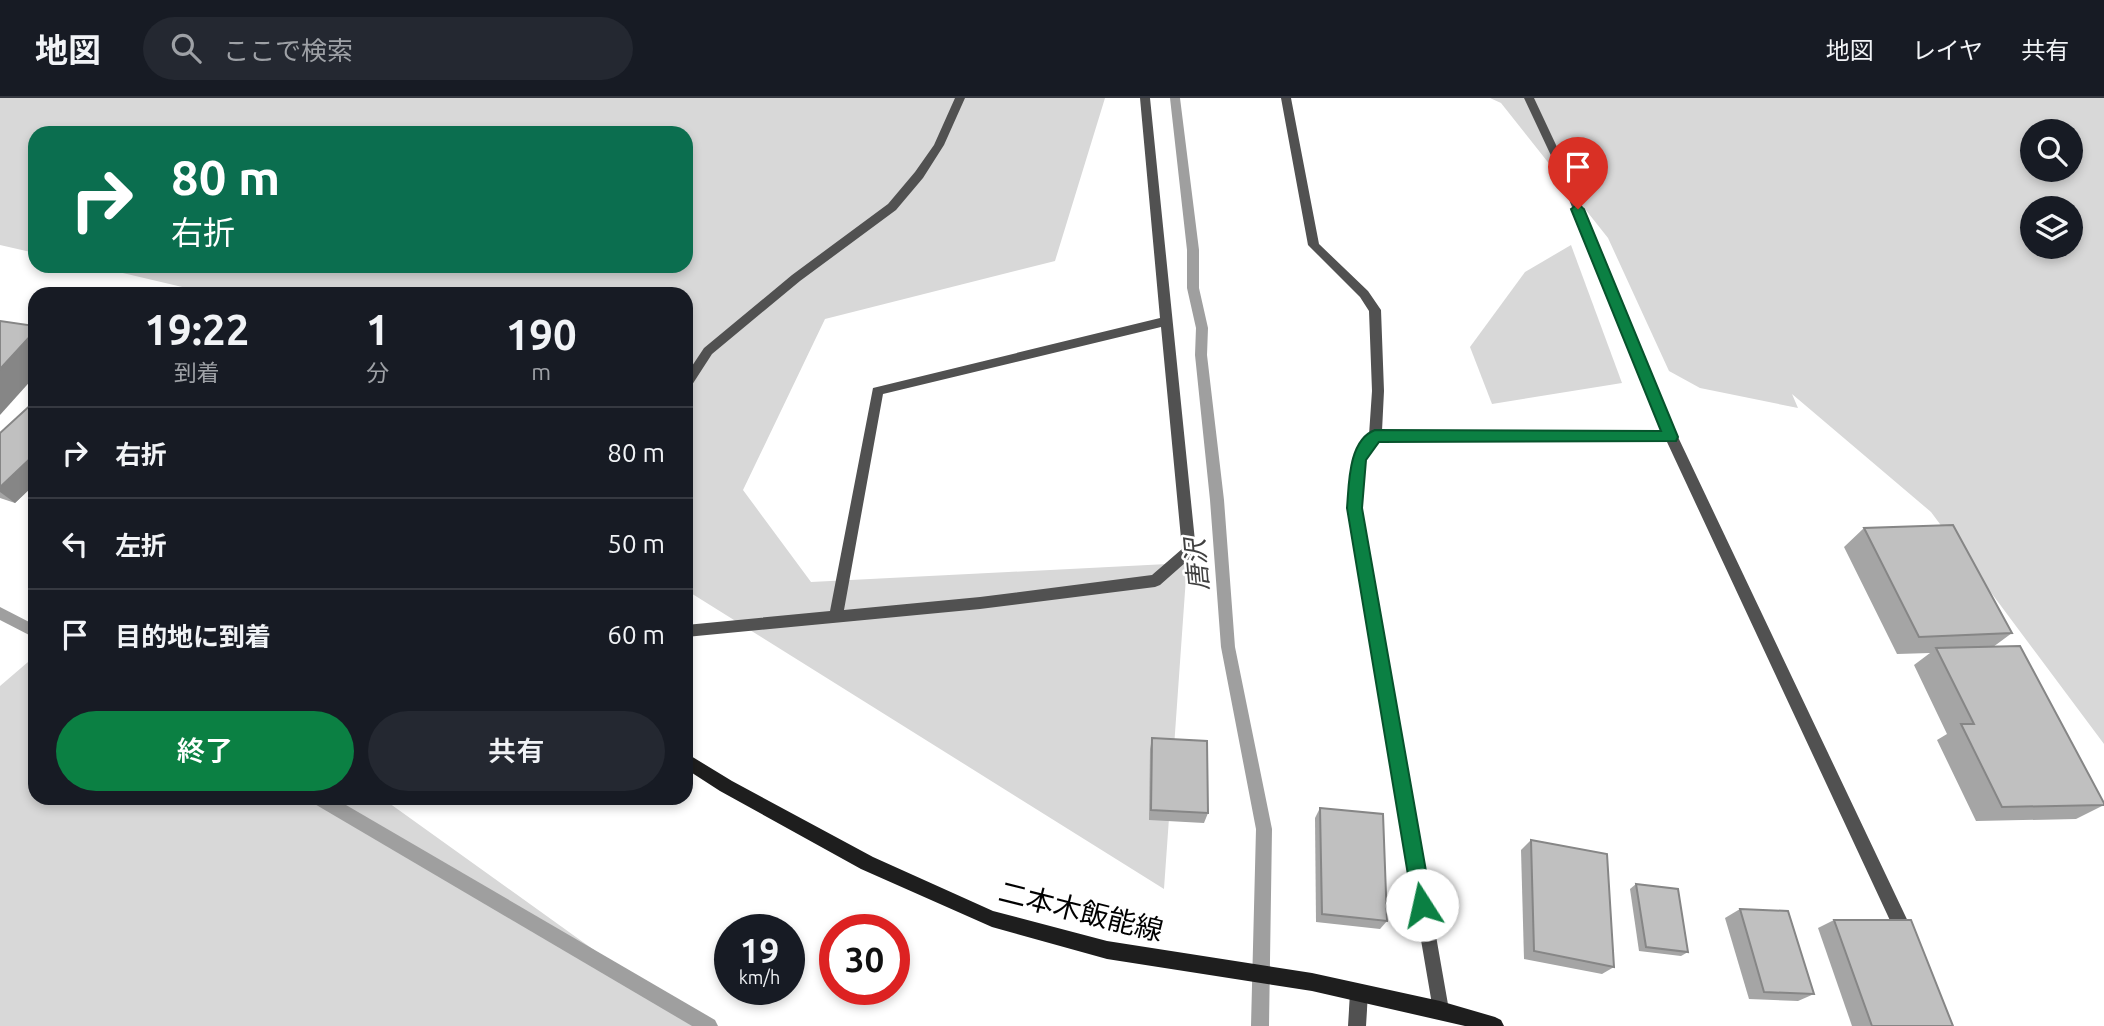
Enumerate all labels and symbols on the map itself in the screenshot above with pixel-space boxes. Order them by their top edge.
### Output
pin [1548,137,1608,209]
water label: 唐沢 [1180,535,1213,592]
position arrow [1385,868,1459,942]
street label: 二本木飯能線 [996,875,1166,946]
speed limit sign: 30 [819,914,910,1005]

